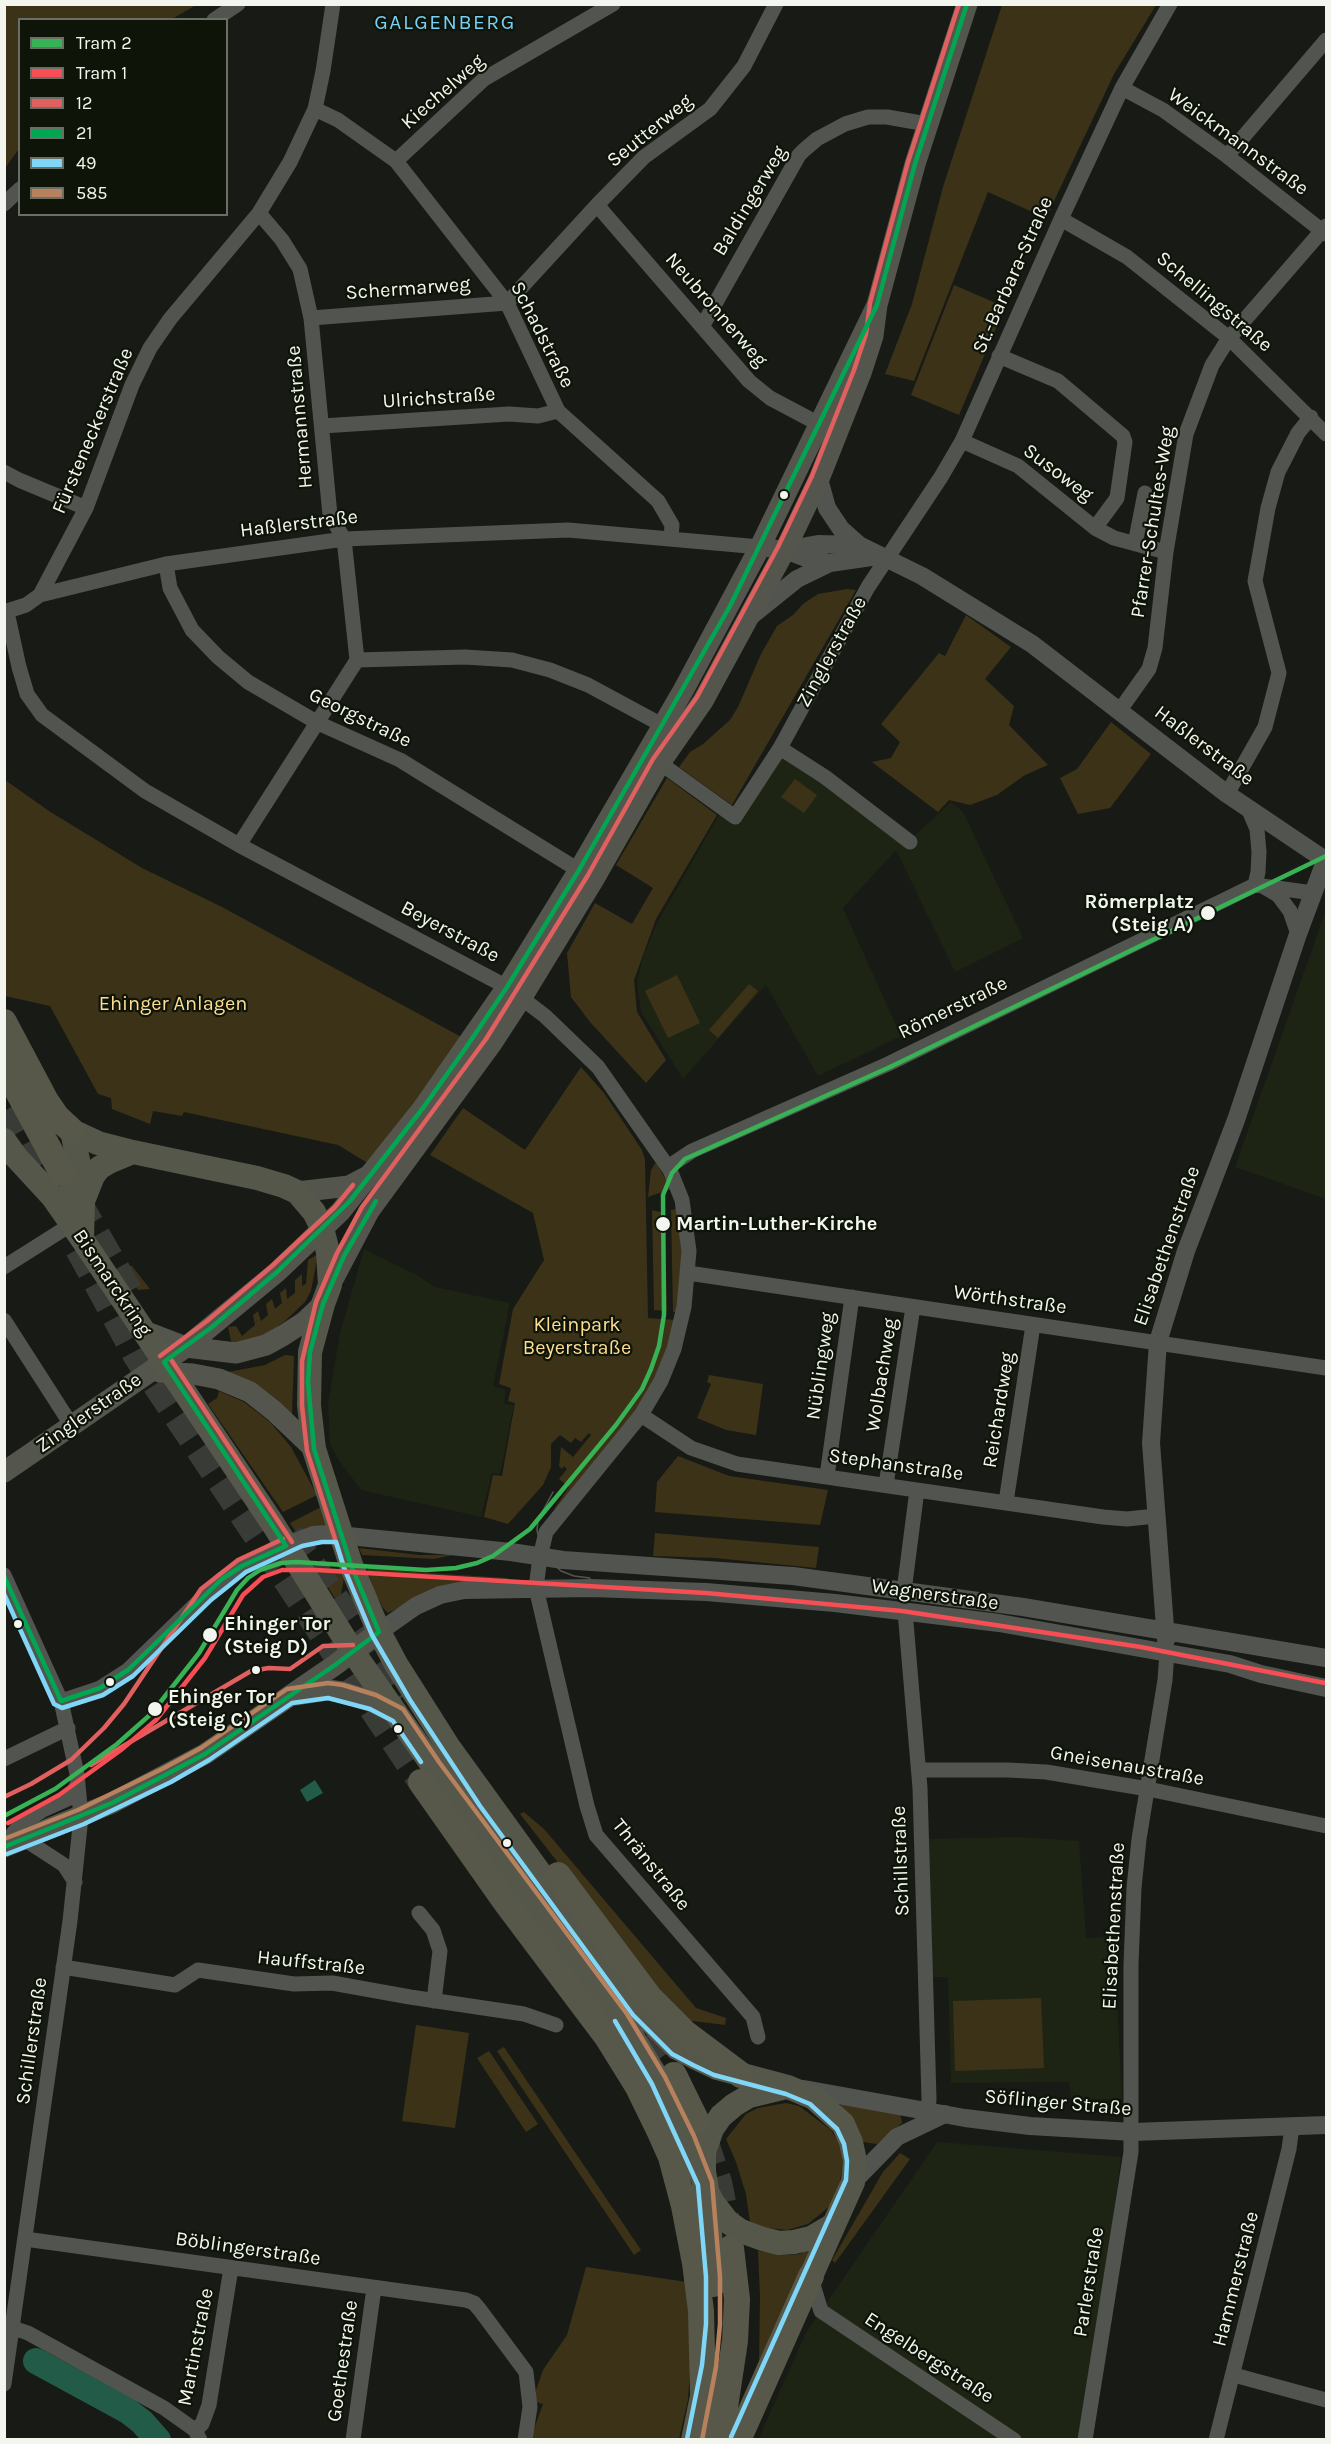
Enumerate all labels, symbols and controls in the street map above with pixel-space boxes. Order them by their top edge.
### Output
district label: GALGENBERG [374,10,516,36]
legend [18,18,228,216]
text: Tram 2 [76,32,132,54]
street label: Kiechelweg [396,49,490,135]
text: Tram 1 [76,62,127,84]
street label: Weickmannstraße [1163,83,1313,201]
street label: Seutterweg [602,89,698,173]
text: 12 [76,92,92,114]
text: 21 [76,122,92,144]
street label: Baldingerweg [708,142,792,260]
text: 49 [76,152,97,174]
text: 585 [76,182,107,204]
street label: St.-Barbara-Straße [968,193,1058,357]
street label: Schellingstraße [1151,247,1277,357]
street label: Neubronnerweg [660,248,772,372]
street label: Schermarweg [345,273,471,305]
street label: Schadstraße [505,278,579,392]
street label: Fürsteneckerstraße [47,344,139,518]
street label: Hermannstraße [282,344,318,490]
street label: Ulrichstraße [382,382,496,414]
street label: Pfarrer-Schultes-Weg [1126,424,1180,620]
street label: Susoweg [1018,439,1098,507]
unlabelled marker [778,489,790,501]
street label: Haßlerstraße [239,505,359,543]
street label: Zinglerstraße [792,592,872,712]
street label: Georgstraße [305,683,415,753]
street label: Haßlerstraße [1149,701,1259,791]
place label: Römerplatz (Steig A) [1085,890,1194,937]
street label: Beyerstraße [397,896,503,968]
marker: Römerplatz (Steig A) [1199,904,1217,922]
street label: Römerstraße [895,971,1011,1045]
park label: Ehinger Anlagen [99,992,247,1016]
street label: Elisabethenstraße [1128,1163,1206,1329]
place label: Martin-Luther-Kirche [676,1212,877,1236]
marker: Martin-Luther-Kirche [654,1215,672,1233]
street label: Bismarckring [67,1225,157,1341]
street label: Wörthstraße [952,1280,1068,1320]
street label: Nüblingweg [802,1311,840,1421]
park label: Kleinpark Beyerstraße [523,1313,631,1360]
street label: Wolbachweg [861,1316,903,1434]
street label: Reichardweg [978,1350,1020,1470]
street label: Zinglerstraße [32,1368,146,1458]
street label: Stephanstraße [827,1444,965,1486]
street label: Wagnerstraße [870,1574,1000,1616]
place label: Ehinger Tor (Steig D) [224,1612,330,1659]
unlabelled marker [12,1618,24,1630]
marker: Ehinger Tor (Steig D) [201,1626,219,1644]
unlabelled marker [250,1664,262,1676]
unlabelled marker [104,1676,116,1688]
place label: Ehinger Tor (Steig C) [168,1685,274,1732]
marker: Ehinger Tor (Steig C) [146,1700,164,1718]
unlabelled marker [392,1723,404,1735]
street label: Gneisenaustraße [1048,1741,1206,1791]
street label: Schillstraße [887,1805,915,1917]
street label: Thränstraße [607,1814,695,1916]
unlabelled marker [501,1837,513,1849]
street label: Elisabethenstraße [1098,1842,1130,2010]
street label: Hauffstraße [256,1945,366,1981]
street label: Schillerstraße [11,1976,53,2106]
street label: Söflinger Straße [984,2085,1132,2121]
street label: Hammerstraße [1208,2209,1264,2349]
street label: Parlerstraße [1068,2225,1110,2339]
street label: Böblingerstraße [174,2227,322,2271]
street label: Martinstraße [173,2286,219,2408]
street label: Goethestraße [323,2299,363,2423]
street label: Engelbergstraße [860,2307,998,2409]

